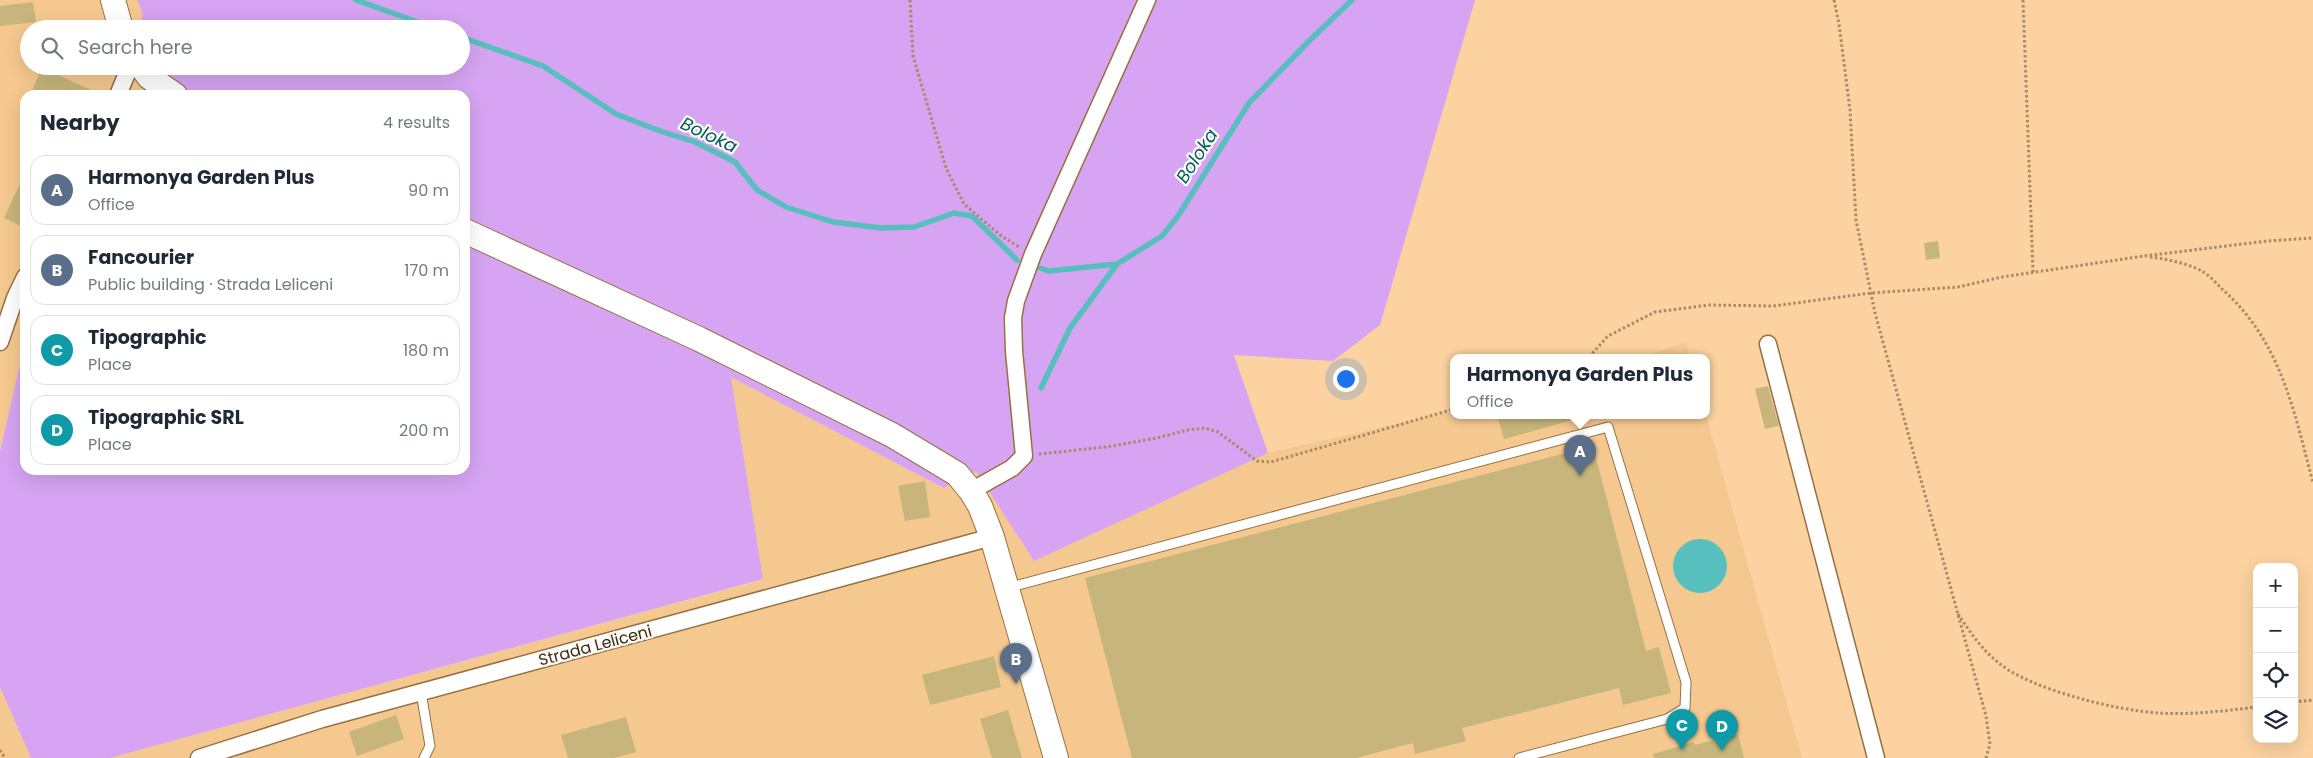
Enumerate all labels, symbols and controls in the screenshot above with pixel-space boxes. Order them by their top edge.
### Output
search box [20,20,470,75]
icon: search [38,34,66,62]
text: Search here [78,34,192,61]
text: Nearby [40,108,120,137]
text: 4 results [383,111,450,134]
water label: Boloka [677,111,742,159]
water label: Boloka [1170,124,1223,188]
text: Harmonya Garden Plus [88,164,315,191]
text: A [51,179,63,202]
text: 90 m [408,179,449,202]
text: Office [88,193,135,216]
text: Fancourier [88,244,194,271]
text: B [52,259,62,282]
text: 170 m [404,259,449,282]
text: Public building · Strada Leliceni [88,273,333,296]
text: Tipographic [88,324,207,351]
text: C [51,339,63,362]
text: 180 m [403,339,449,362]
text: Place [88,353,132,376]
popup [1450,354,1710,419]
text: Harmonya Garden Plus [1467,361,1693,388]
your location [1333,366,1359,392]
text: Office [1467,390,1513,413]
text: Tipographic SRL [88,404,244,431]
text: D [51,419,63,442]
text: 200 m [399,419,449,442]
text: Place [88,433,132,456]
pin: A [1564,435,1596,476]
map controls [2253,563,2298,743]
button: + [2253,563,2298,608]
button: − [2253,608,2298,653]
street label: Strada Leliceni [536,619,654,672]
pin: B [1000,643,1032,684]
button: locate [2253,653,2298,698]
button: layers [2253,698,2298,743]
pin: C [1666,709,1698,750]
pin: D [1706,710,1738,751]

